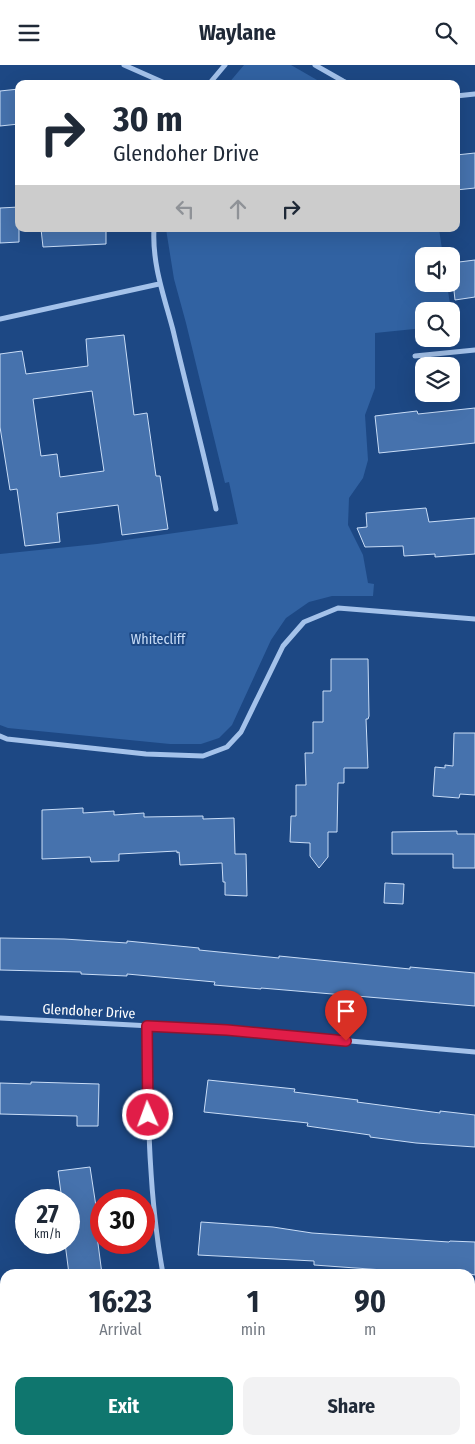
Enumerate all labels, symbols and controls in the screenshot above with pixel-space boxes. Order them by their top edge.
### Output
icon: menu [15,19,43,47]
text: Waylane [199,19,276,46]
icon: search [432,19,460,47]
text: 30 m [113,98,183,140]
icon: right [30,100,95,165]
text: Glendoher Drive [113,140,259,167]
icon: left [171,195,199,223]
icon: ahead [224,195,252,223]
icon: right [277,195,305,223]
map controls [415,247,460,402]
button: sound [415,247,460,292]
button: search [415,302,460,347]
button: layers [415,357,460,402]
park label: Whitecliff [131,631,187,648]
pin [325,990,367,1041]
icon: arrive [332,997,360,1025]
street label: Glendoher Drive [42,1001,136,1022]
position arrow [121,1088,173,1140]
speed limit sign: 30 [90,1189,155,1254]
text: 27 [36,1200,59,1230]
text: km/h [34,1227,61,1241]
text: 16:23 [89,1284,152,1320]
text: 1 [247,1284,260,1320]
text: 90 [354,1284,386,1320]
text: Arrival [99,1320,142,1339]
text: min [241,1320,266,1339]
text: m [364,1320,376,1339]
button: Exit [15,1377,233,1435]
button: Share [243,1377,460,1435]

